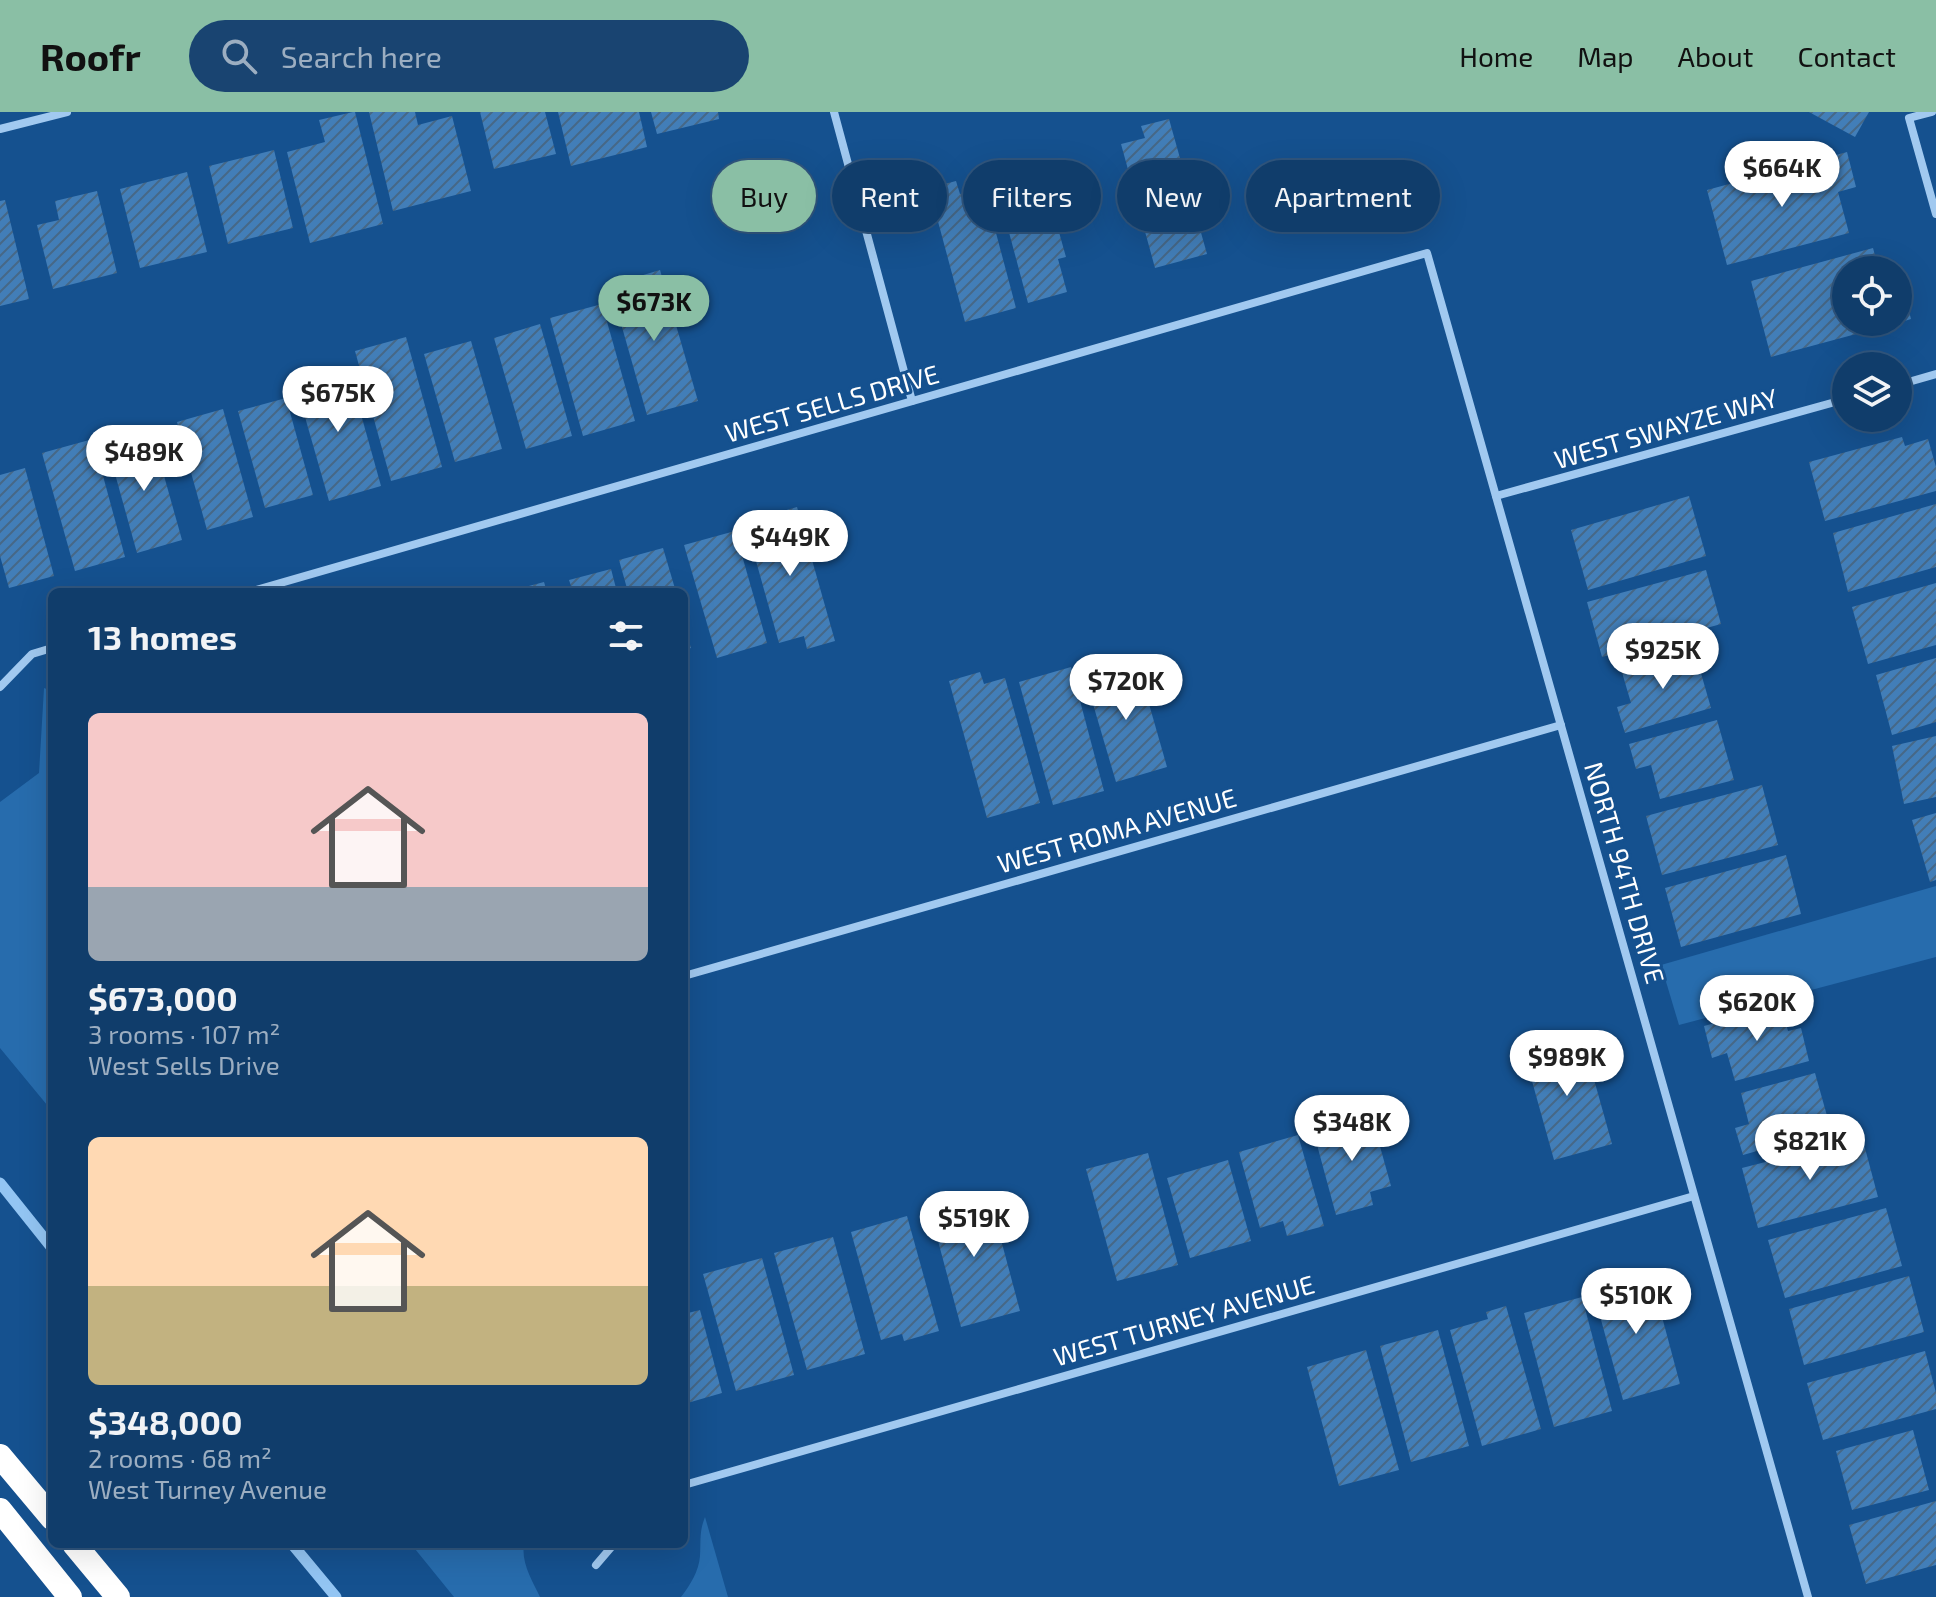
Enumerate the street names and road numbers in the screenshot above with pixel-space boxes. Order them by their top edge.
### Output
street label: WEST SELLS DRIVE [721,357,942,448]
street label: WEST SWAYZE WAY [1550,381,1781,474]
street label: NORTH 94TH DRIVE [1579,758,1672,987]
street label: WEST ROMA AVENUE [994,781,1240,878]
street label: WEST TURNEY AVENUE [1050,1267,1318,1372]

